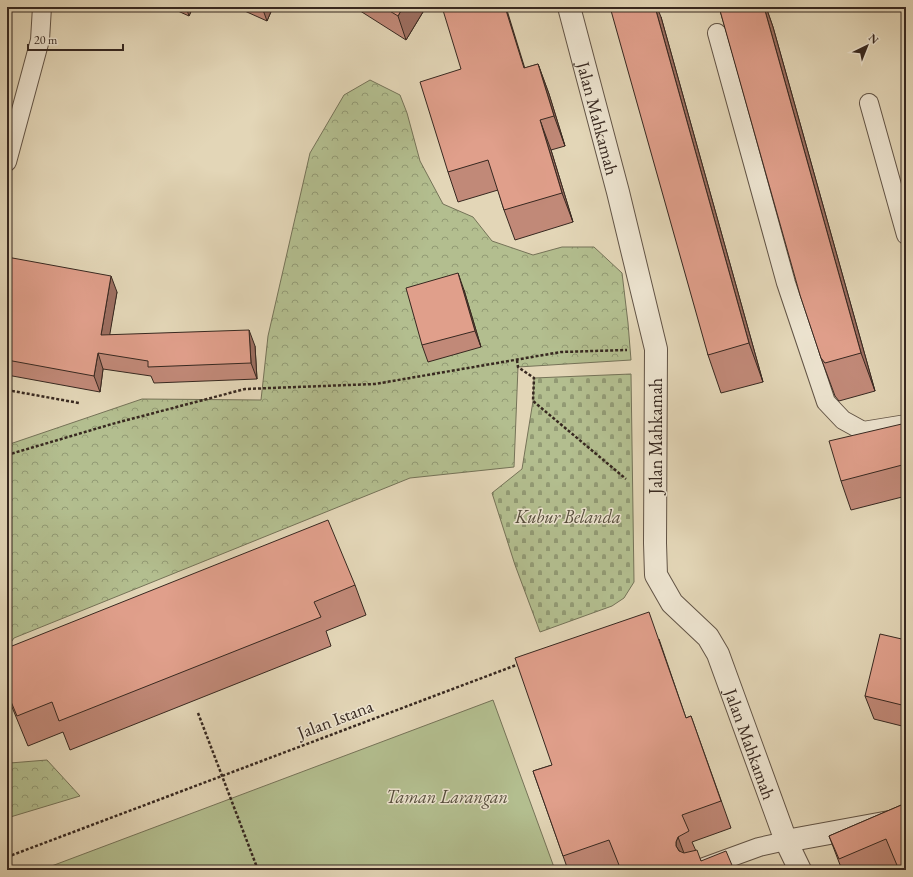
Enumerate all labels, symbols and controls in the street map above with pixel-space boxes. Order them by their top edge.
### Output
scale bar [28,26,123,52]
north arrow [847,26,887,66]
text: N [866,31,882,47]
text: 20 m [34,32,58,48]
street label: Jalan Mahkamah [572,57,624,177]
street label: Jalan Mahkamah [644,378,667,496]
park label: Kubur Belanda [514,505,621,528]
street label: Jalan Mahkamah [719,683,781,802]
street label: Jalan Istana [292,694,377,745]
park label: Taman Larangan [386,785,508,809]

